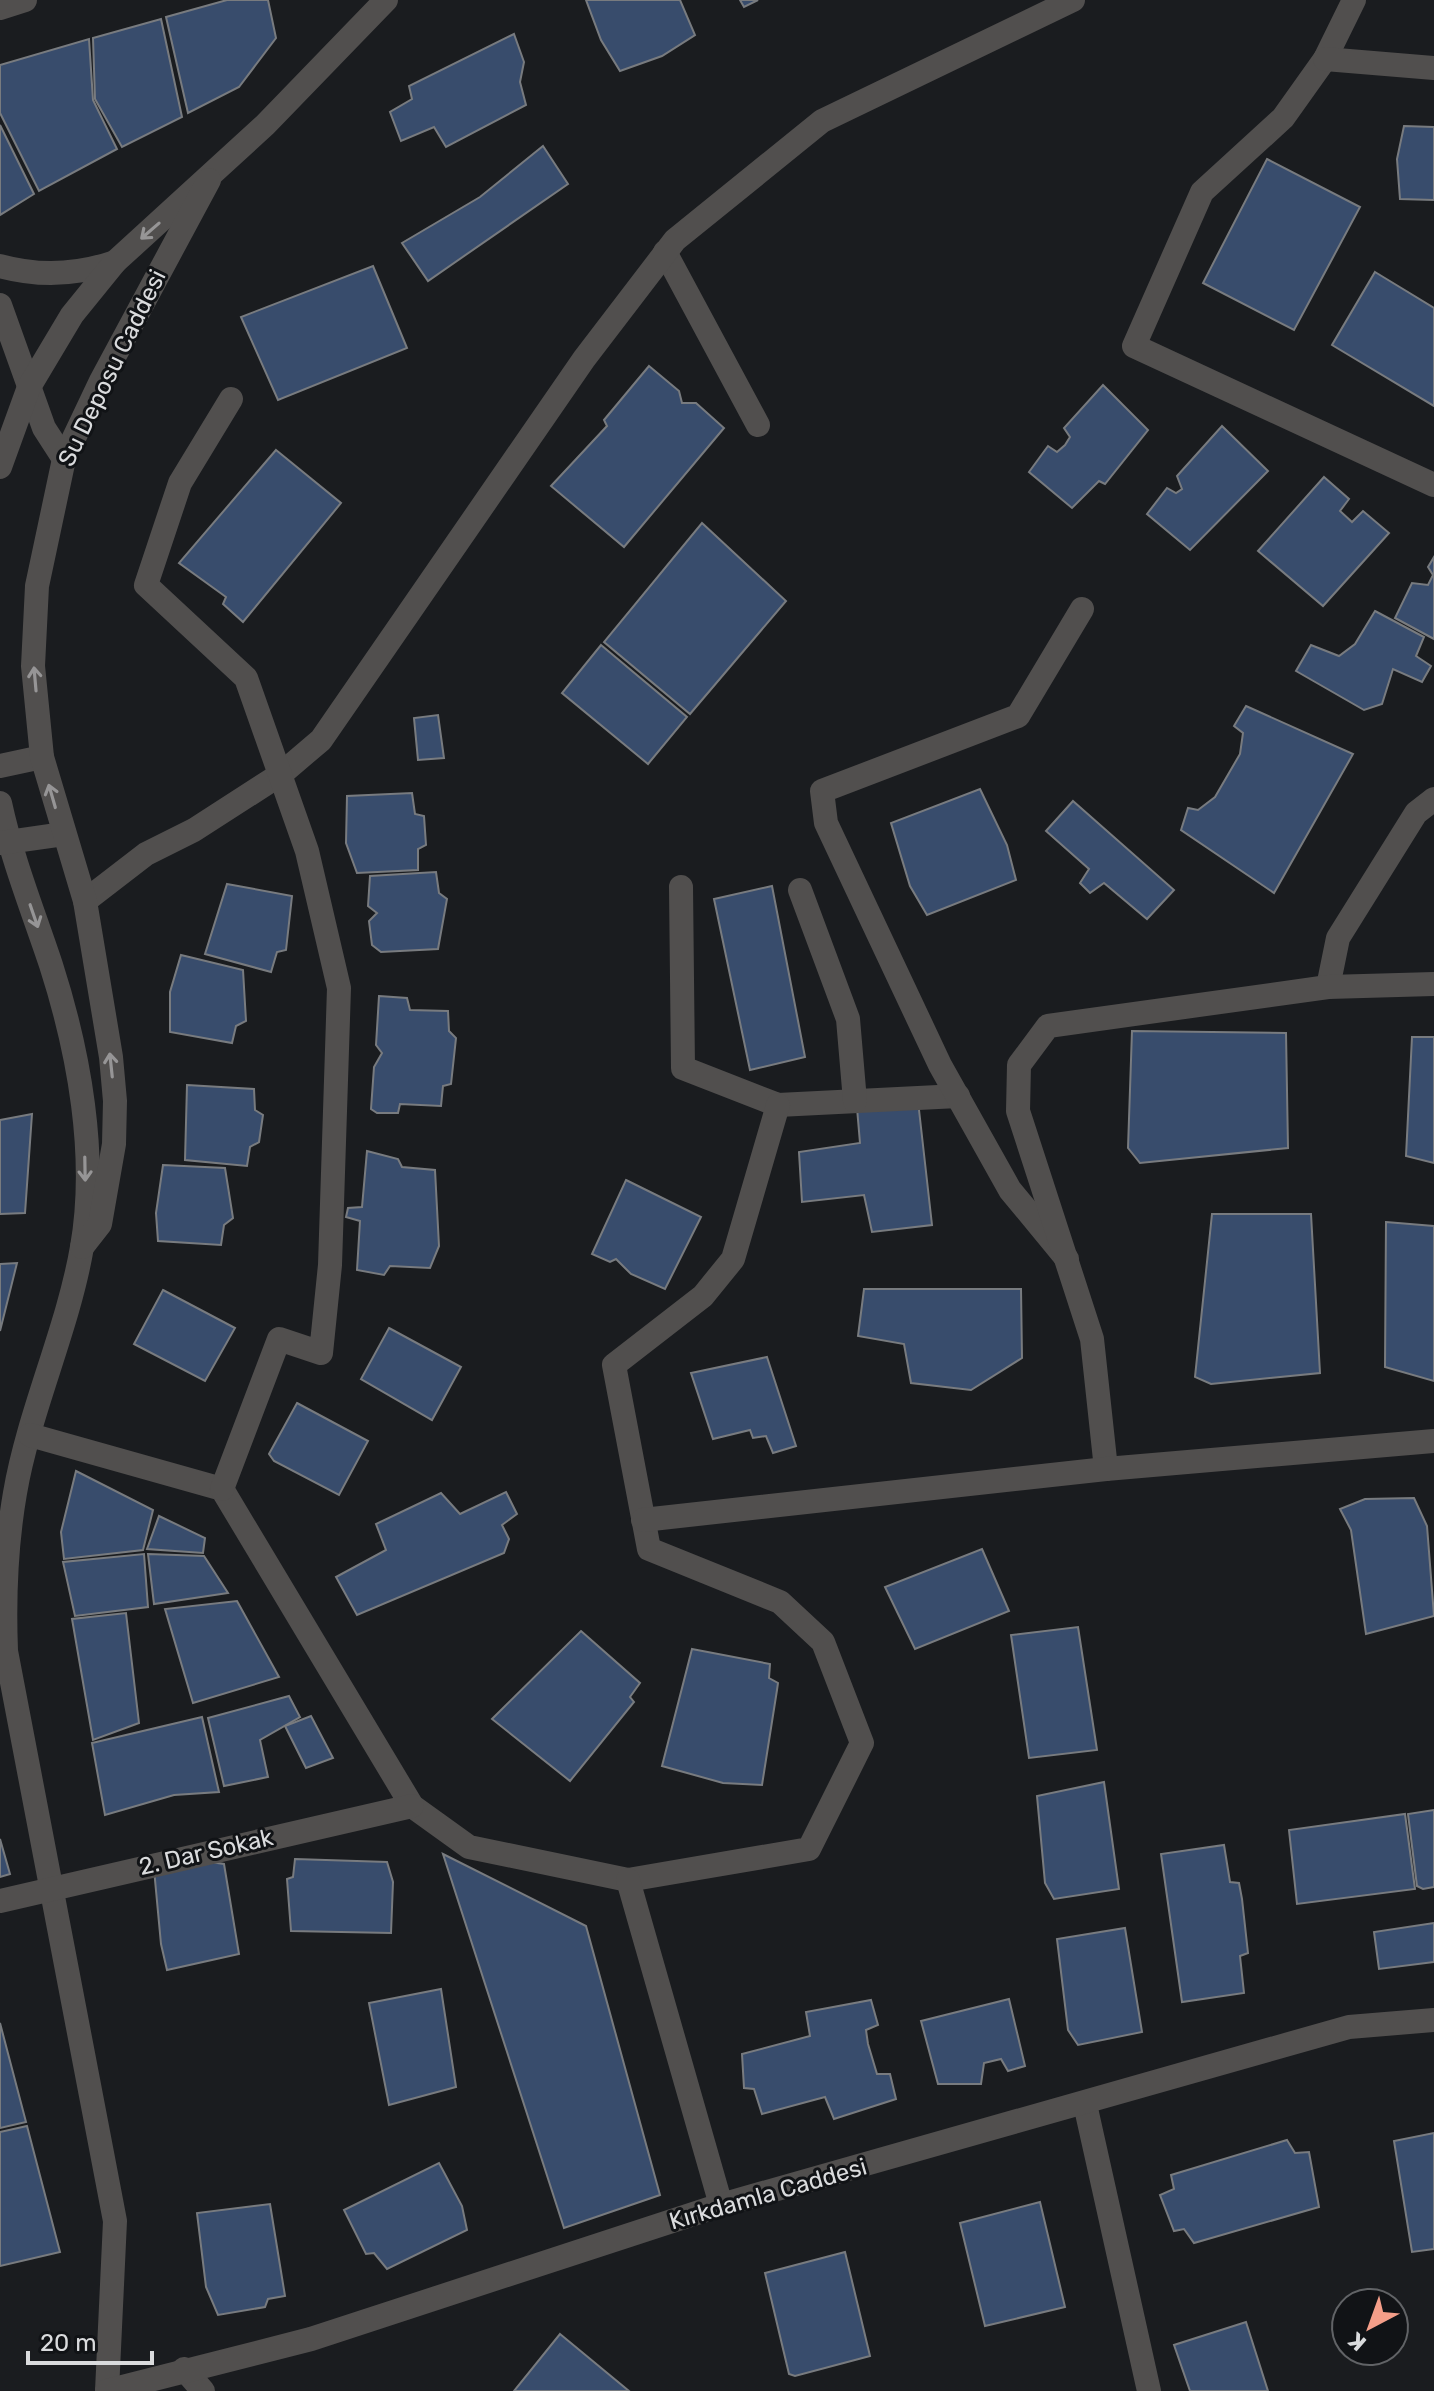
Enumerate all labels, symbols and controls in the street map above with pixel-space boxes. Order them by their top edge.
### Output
one-way arrow [141,222,161,240]
street label: Su Deposu Caddesi [52,265,172,471]
one-way arrow [27,666,42,693]
one-way arrow [44,783,59,809]
one-way arrow [27,903,42,928]
one-way arrow [104,1052,119,1078]
one-way arrow [77,1155,93,1182]
street label: 2. Dar Sokak [136,1823,276,1881]
street label: Kırkdamla Caddesi [666,2152,870,2236]
north arrow [1330,2287,1410,2367]
scale bar [28,2315,152,2365]
text: K [1343,2326,1372,2357]
text: 20 m [40,2329,97,2357]

